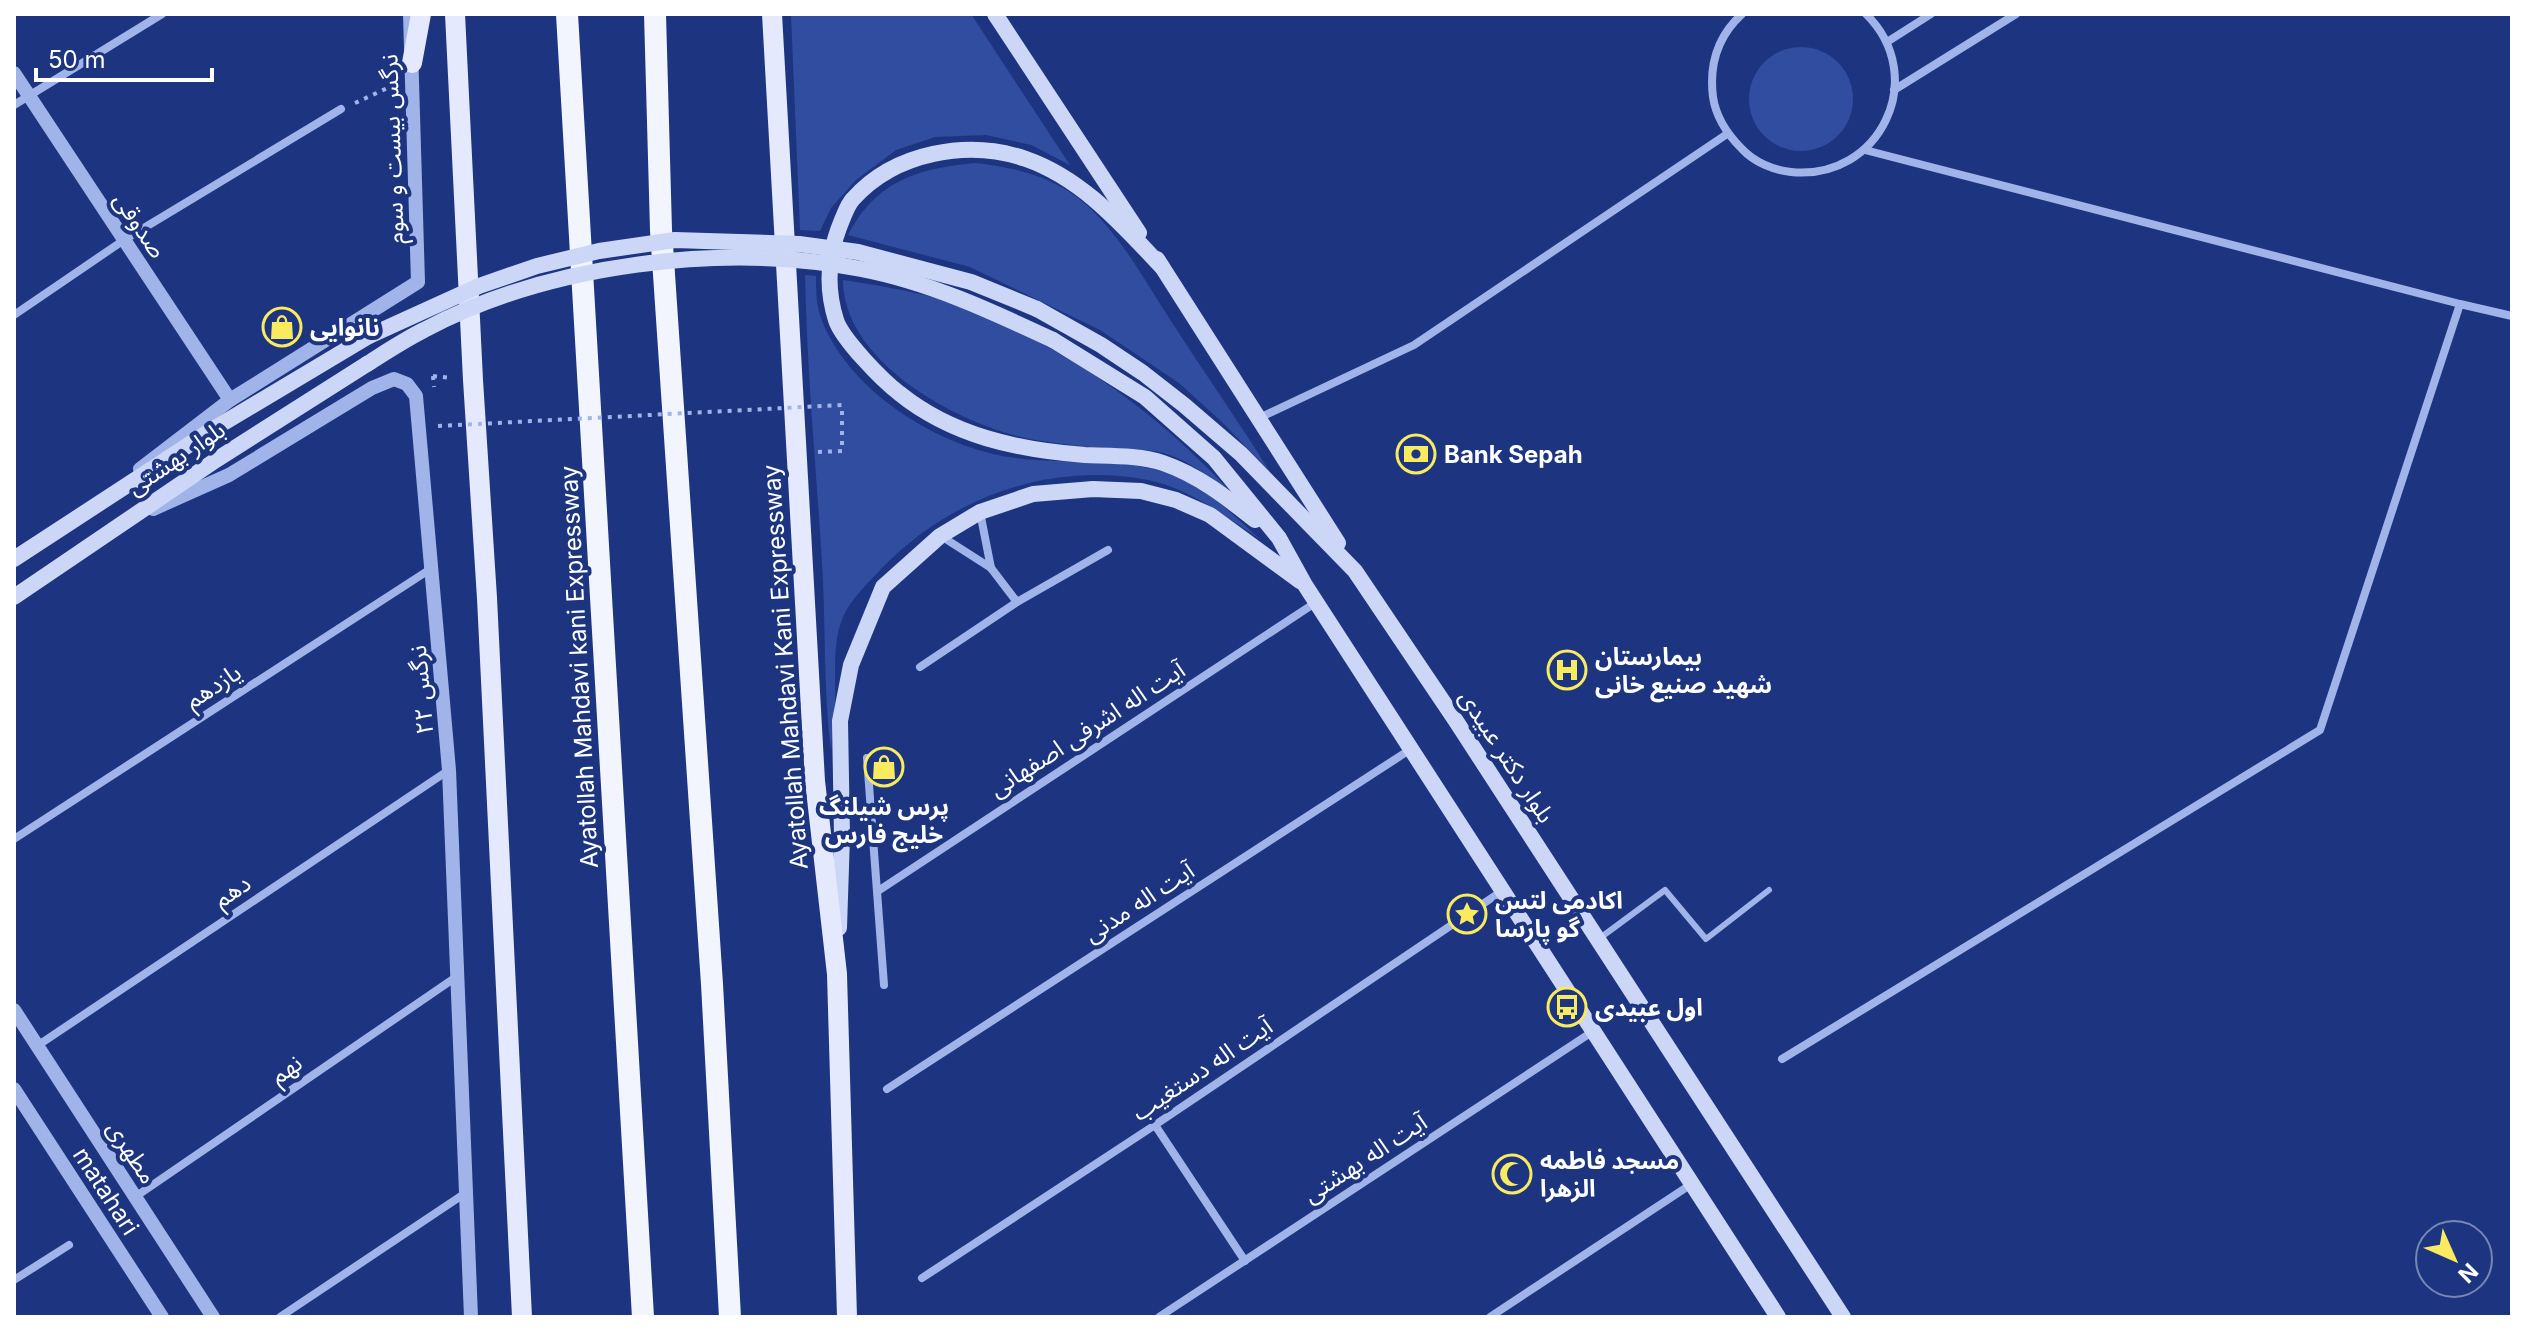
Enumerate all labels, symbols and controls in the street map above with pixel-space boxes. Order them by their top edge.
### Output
scale bar [36,32,212,82]
text: 50 m [48,45,106,74]
street label: نرگس بیست و سوم [374,53,414,245]
street label: صدوقی [107,186,173,264]
shop icon: نانوایی [261,306,303,348]
place label: نانوایی [310,313,380,342]
street label: بلوار بهشتی [122,415,230,501]
bank icon: Bank Sepah [1395,433,1437,475]
place label: Bank Sepah [1444,440,1583,469]
street label: Ayatollah Mahdavi Kani Expressway [756,464,814,870]
street label: Ayatollah Mahdavi kani Expressway [554,465,604,869]
place label: بیمارستان شهید صنیع خانی [1595,642,1772,703]
street label: نرگس ۲۲ [403,644,439,736]
hospital icon: بیمارستان شهید صنیع خانی [1546,649,1588,691]
street label: آیت اله اشرفی اصفهانی [984,654,1191,803]
street label: یازدهم [180,657,248,717]
street label: بلوار دکتر عبیدی [1453,684,1561,828]
shop icon: پرس شیلنگ خلیج فارس [863,746,905,788]
place label: پرس شیلنگ خلیج فارس [819,792,949,853]
street label: آیت اله مدنی [1078,855,1200,948]
street label: دهم [208,868,258,916]
place label: اکادمی لتس گو پارسا [1495,886,1623,944]
place icon: اکادمی لتس گو پارسا [1446,893,1488,935]
bus stop icon: اول عبیدی [1546,986,1588,1028]
place label: اول عبیدی [1595,993,1703,1022]
street label: آیت اله دستغیب [1126,1011,1279,1127]
street label: نهم [265,1048,309,1093]
street label: آیت اله بهشتی [1298,1107,1433,1209]
street label: مطهری [101,1115,163,1189]
street label: matahari [67,1142,145,1240]
place label: مسجد فاطمه الزهرا [1540,1146,1679,1203]
mosque icon: مسجد فاطمه الزهرا [1491,1153,1533,1195]
north arrow [2414,1219,2494,1299]
text: N [2453,1258,2483,1288]

